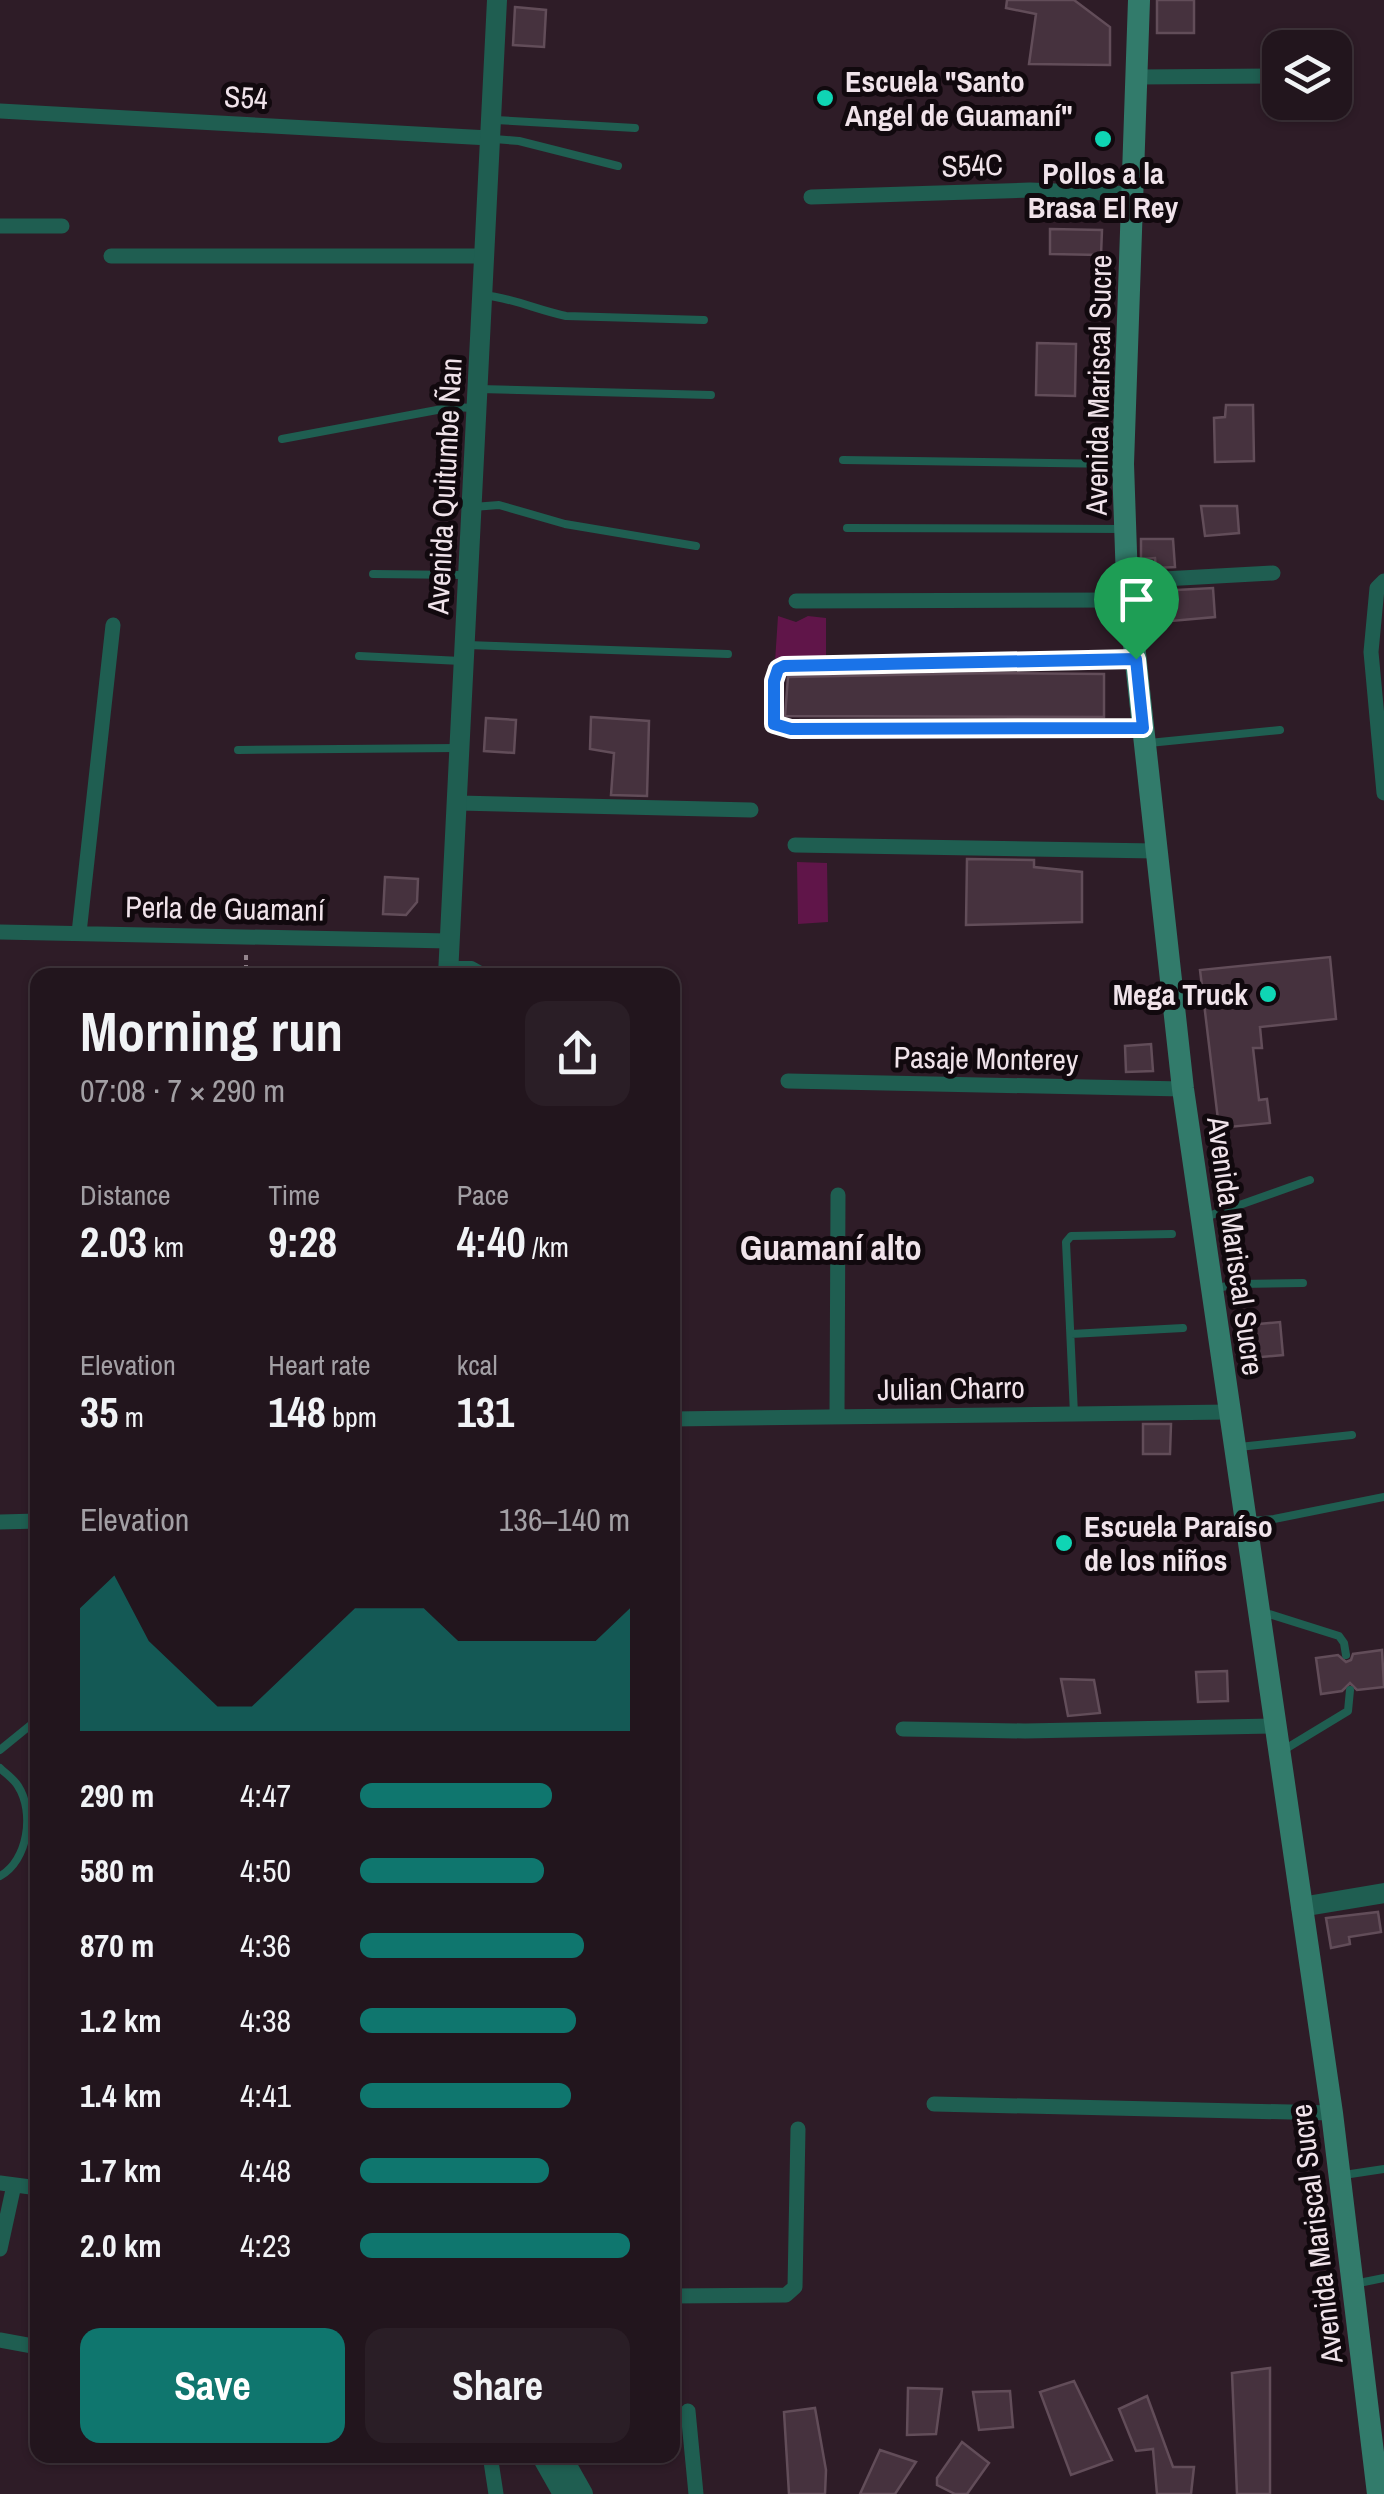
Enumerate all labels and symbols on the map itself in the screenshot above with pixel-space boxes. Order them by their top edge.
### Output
place label: Escuela "Santo Angel de Guamaní" [845,61,1073,135]
street label: S54 [223,76,269,118]
marker: Escuela "Santo Angel de Guamaní" [814,87,836,109]
marker: Pollos a la Brasa El Rey [1092,128,1114,150]
street label: S54C [941,144,1003,186]
place label: Pollos a la Brasa El Rey [1028,153,1179,227]
street label: Avenida Mariscal Sucre [1076,254,1120,517]
street label: Avenida Quitumbe Ñan [417,357,471,616]
pin [1094,557,1179,660]
street label: Perla de Guamaní [125,886,325,930]
place label: Mega Truck [1113,974,1248,1014]
marker: Mega Truck [1257,983,1279,1005]
street label: Pasaje Monterey [893,1036,1079,1080]
street label: Avenida Mariscal Sucre [1198,1113,1274,1378]
district label: Guamaní alto [740,1224,922,1271]
street label: Julian Charro [877,1367,1025,1409]
place label: Escuela Paraíso de los niños [1084,1506,1273,1580]
marker: Escuela Paraíso de los niños [1053,1532,1075,1554]
street label: Avenida Mariscal Sucre [1280,2102,1352,2367]

